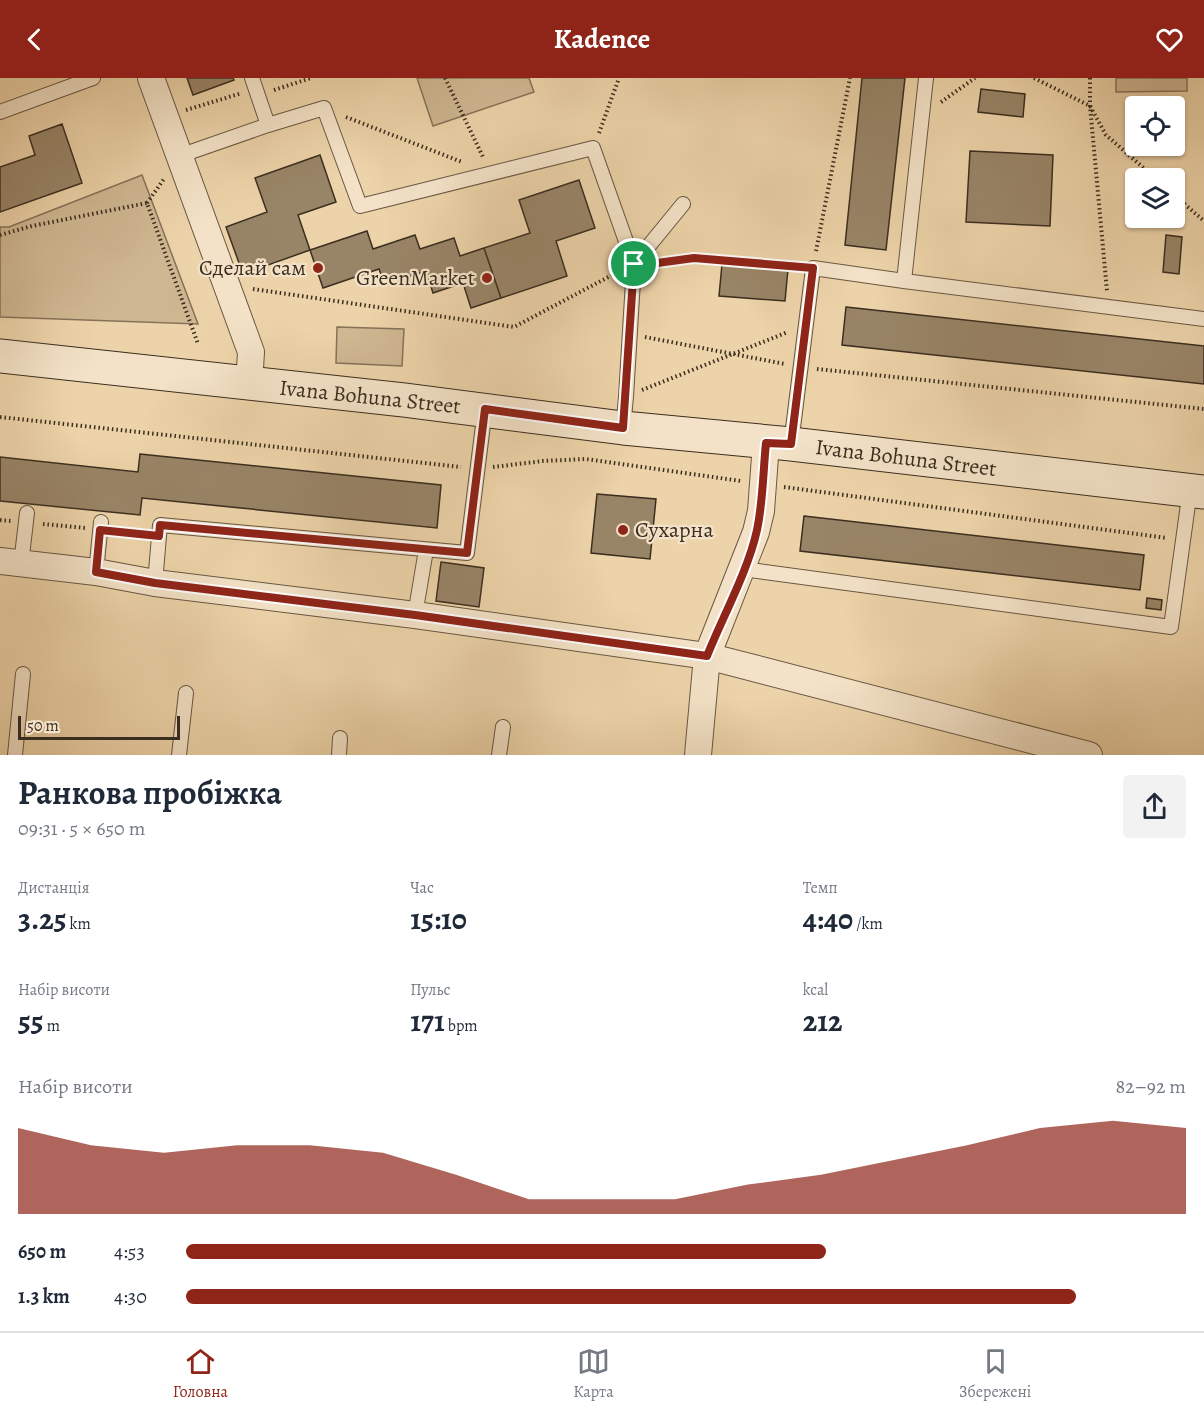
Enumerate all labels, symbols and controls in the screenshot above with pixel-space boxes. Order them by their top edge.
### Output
text: Kadence [554,21,650,57]
icon: back [18,23,51,56]
icon: heart [1153,23,1186,56]
map controls [1125,96,1185,228]
button: locate [1125,96,1185,156]
button: layers [1125,168,1185,228]
pin [608,238,659,289]
icon: arrive [617,247,650,280]
place label: Сделай сам [199,253,306,283]
marker: Сделай сам [311,261,325,275]
place label: GreenMarket [356,263,475,293]
marker: GreenMarket [480,271,494,285]
street label: Ivana Bohuna Street [278,373,462,421]
street label: Ivana Bohuna Street [814,432,998,484]
place label: Сухарна [635,515,714,545]
marker: Сухарна [616,523,630,537]
scale bar [18,713,180,740]
text: 50 m [27,715,59,737]
text: Ранкова пробіжка [18,770,282,815]
button: share [1123,775,1186,838]
text: 09:31 · 5 × 650 m [18,815,145,842]
text: Дистанція [18,877,89,899]
text: Час [410,877,434,899]
text: Темп [803,877,838,899]
text: 3.25 [18,899,66,939]
text: 15:10 [410,899,467,939]
text: 4:40 [803,899,853,939]
text: km [66,913,91,935]
text: /km [853,913,883,935]
text: Набір висоти [18,979,110,1001]
text: Пульс [410,979,450,1001]
text: kcal [803,979,828,1001]
text: 55 [18,1001,44,1041]
text: 171 [410,1001,445,1041]
text: 212 [803,1001,842,1041]
text: m [44,1015,60,1037]
text: bpm [445,1015,478,1037]
text: Набір висоти [18,1073,133,1100]
text: 82–92 m [1115,1073,1186,1100]
text: 650 m [18,1238,66,1265]
text: 4:53 [114,1238,145,1265]
text: 1.3 km [18,1283,70,1310]
text: 4:30 [114,1283,147,1310]
tab: Головна [173,1345,228,1403]
tab: Карта [573,1345,614,1403]
tab: Збережені [959,1345,1031,1403]

